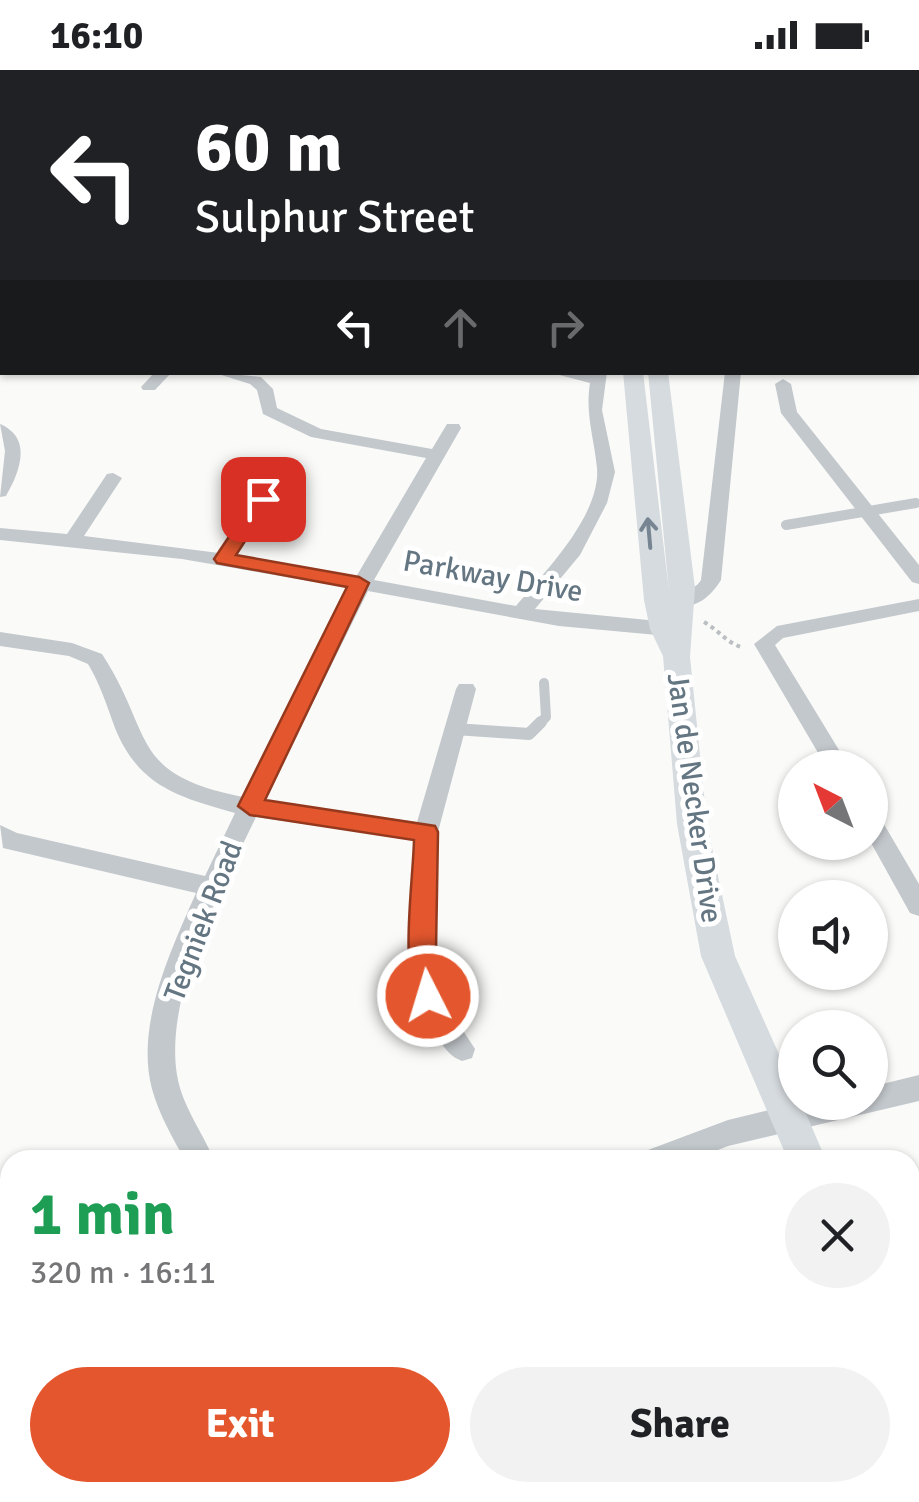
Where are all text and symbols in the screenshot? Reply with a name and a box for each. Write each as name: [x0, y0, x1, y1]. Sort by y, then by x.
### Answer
text: 16:10: [50, 12, 143, 59]
text: 60 m: [195, 104, 343, 190]
icon: left: [30, 110, 160, 240]
text: Sulphur Street: [195, 190, 475, 245]
icon: left: [328, 300, 383, 355]
icon: ahead: [433, 300, 488, 355]
icon: right: [538, 300, 593, 355]
pin: [221, 457, 306, 542]
icon: arrive: [236, 472, 291, 527]
one-way arrow: [639, 518, 658, 550]
street label: Parkway Drive: [400, 543, 586, 610]
street label: Jan de Necker Drive: [659, 671, 730, 925]
north arrow: [778, 750, 888, 860]
map controls: [778, 750, 888, 1120]
street label: Tegniek Road: [156, 836, 251, 1006]
button: sound: [778, 880, 888, 990]
position arrow: [376, 944, 480, 1048]
button: search: [778, 1010, 888, 1120]
text: 1 min: [30, 1178, 175, 1252]
button: close: [785, 1183, 890, 1288]
text: 320 m · 16:11: [30, 1253, 216, 1292]
button: Exit: [30, 1367, 450, 1482]
button: Share: [470, 1367, 890, 1482]

